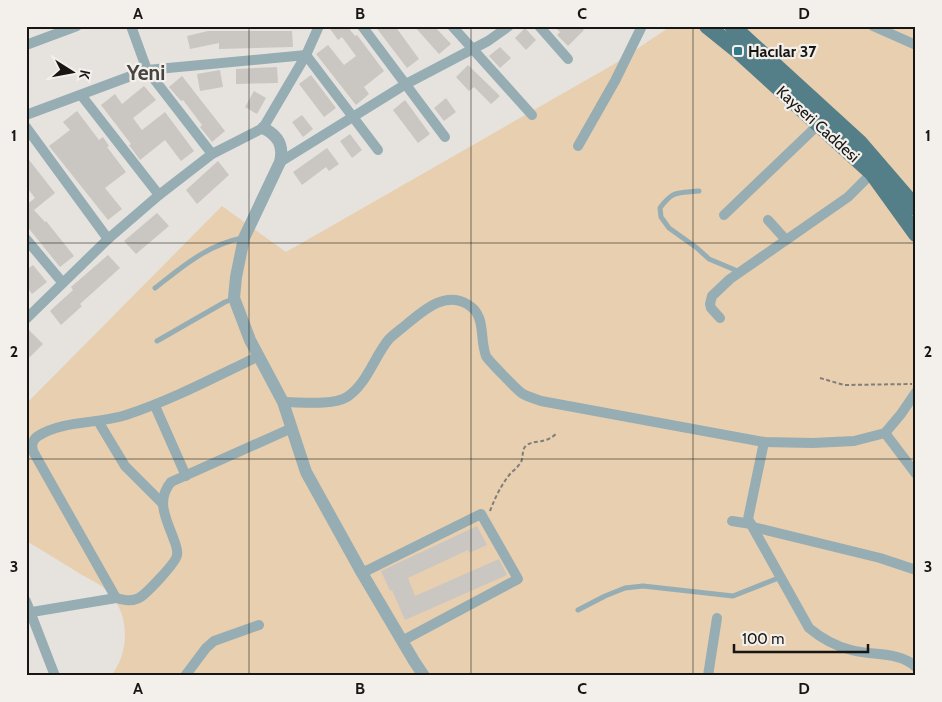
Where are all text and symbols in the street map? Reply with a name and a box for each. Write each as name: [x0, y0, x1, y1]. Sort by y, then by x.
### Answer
text: A: [133, 4, 143, 23]
text: B: [355, 4, 365, 23]
text: C: [577, 4, 587, 23]
text: D: [798, 4, 810, 23]
place label: Hacılar 37: [748, 42, 817, 61]
marker: Hacılar 37: [732, 45, 744, 57]
north arrow: [48, 48, 98, 98]
district label: Yeni: [126, 60, 165, 85]
text: K: [75, 68, 94, 81]
street label: Kayseri Caddesi: [773, 82, 863, 166]
text: 1: [11, 126, 17, 145]
text: 1: [925, 126, 931, 145]
text: 2: [10, 342, 18, 361]
text: 2: [924, 342, 932, 361]
text: 3: [10, 557, 18, 576]
text: 3: [924, 557, 932, 576]
scale bar: [734, 622, 868, 654]
text: 100 m: [742, 630, 784, 648]
text: A: [133, 679, 143, 698]
text: B: [355, 679, 365, 698]
text: C: [577, 679, 587, 698]
text: D: [798, 679, 810, 698]

